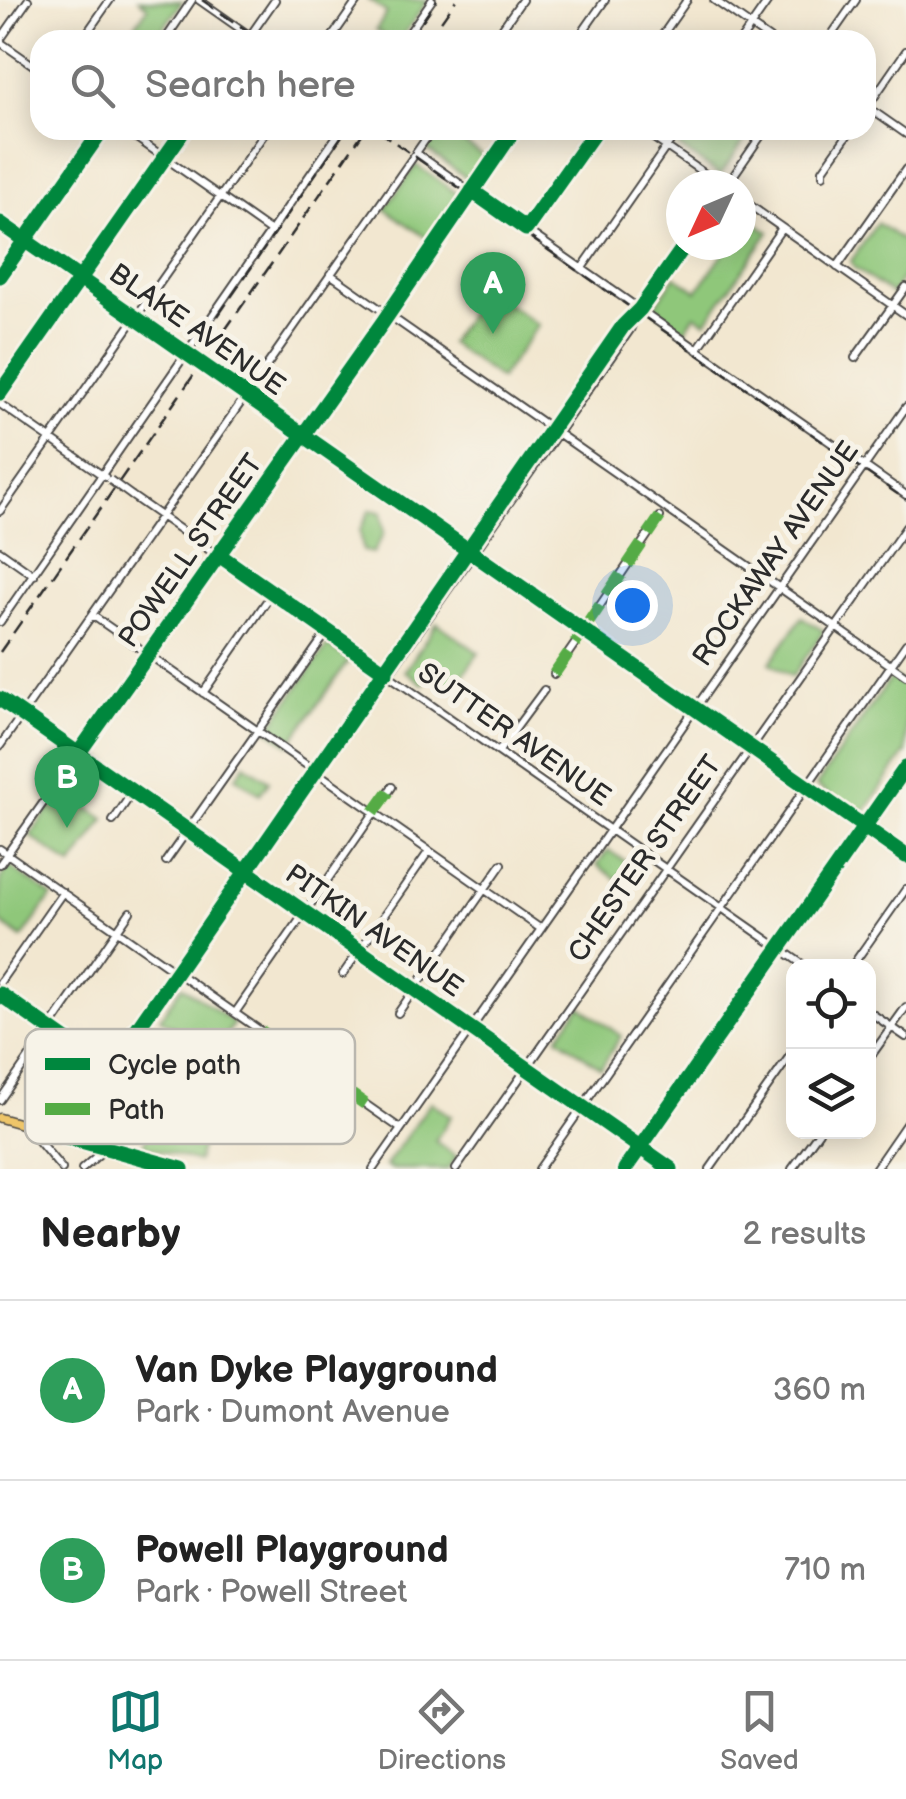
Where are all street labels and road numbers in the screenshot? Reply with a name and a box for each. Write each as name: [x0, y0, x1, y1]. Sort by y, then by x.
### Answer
street label: BLAKE AVENUE: [103, 257, 291, 403]
street label: ROCKAWAY AVENUE: [686, 435, 866, 673]
street label: POWELL STREET: [112, 448, 270, 654]
street label: SUTTER AVENUE: [411, 656, 617, 814]
street label: CHESTER STREET: [561, 749, 729, 969]
street label: PITKIN AVENUE: [279, 858, 469, 1004]

